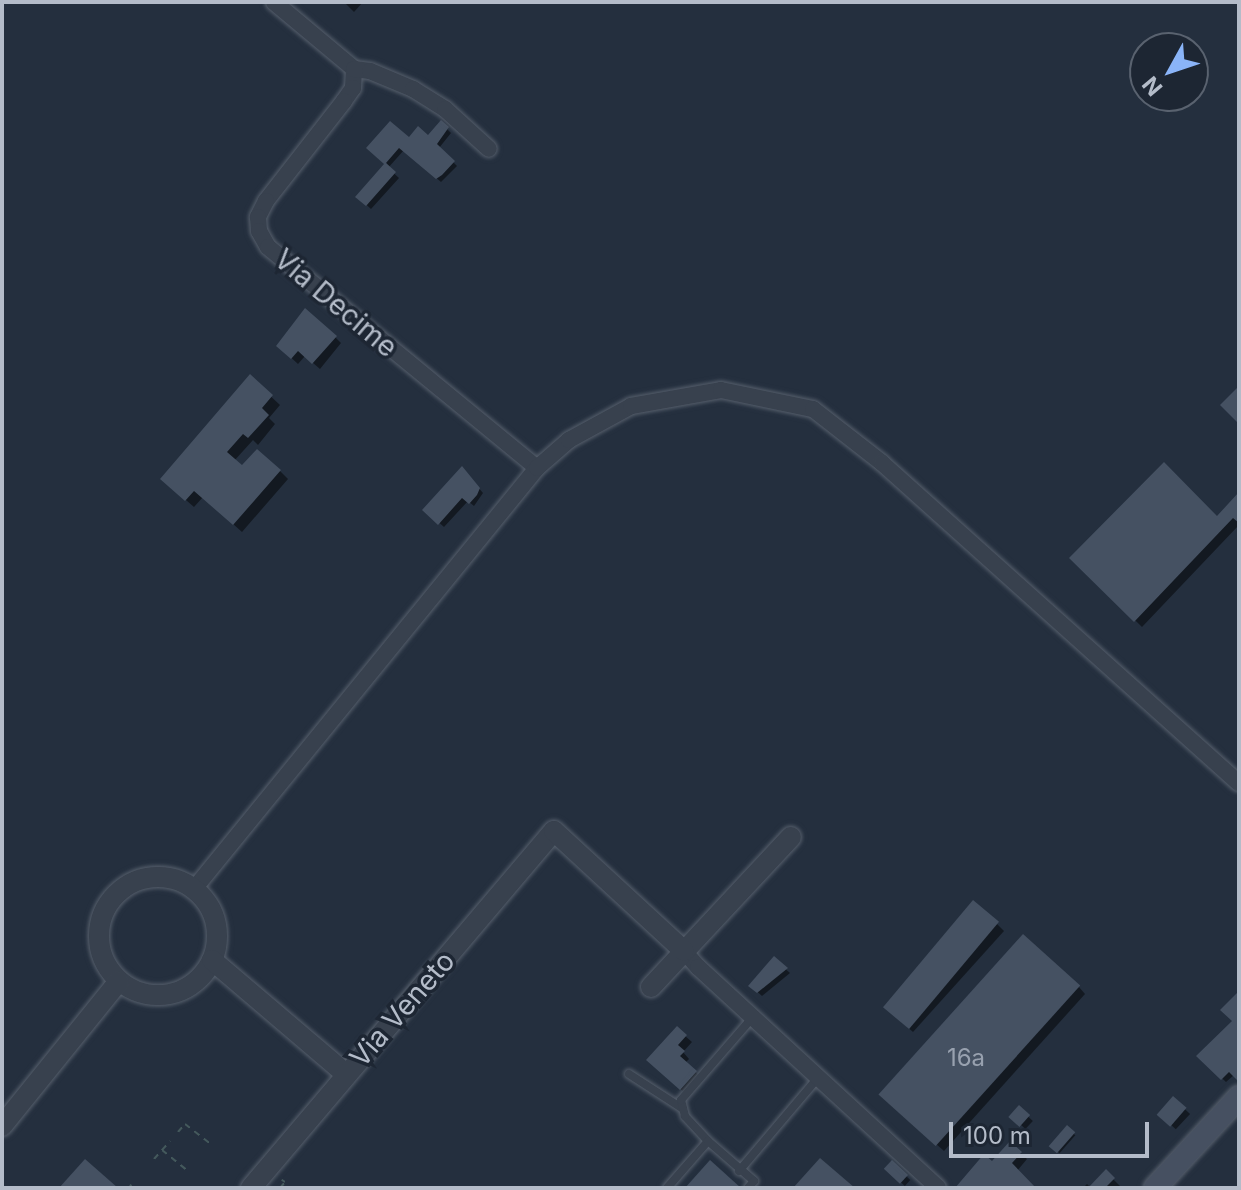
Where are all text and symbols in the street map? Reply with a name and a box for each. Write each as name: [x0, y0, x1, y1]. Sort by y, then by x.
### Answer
north arrow: [1129, 32, 1209, 112]
text: N: [1137, 71, 1167, 101]
street label: Via Decime: [268, 242, 404, 364]
street label: Via Veneto: [343, 944, 461, 1074]
house number: 16a: [947, 1044, 985, 1072]
scale bar: [953, 1106, 1153, 1156]
text: 100 m: [963, 1121, 1031, 1150]

